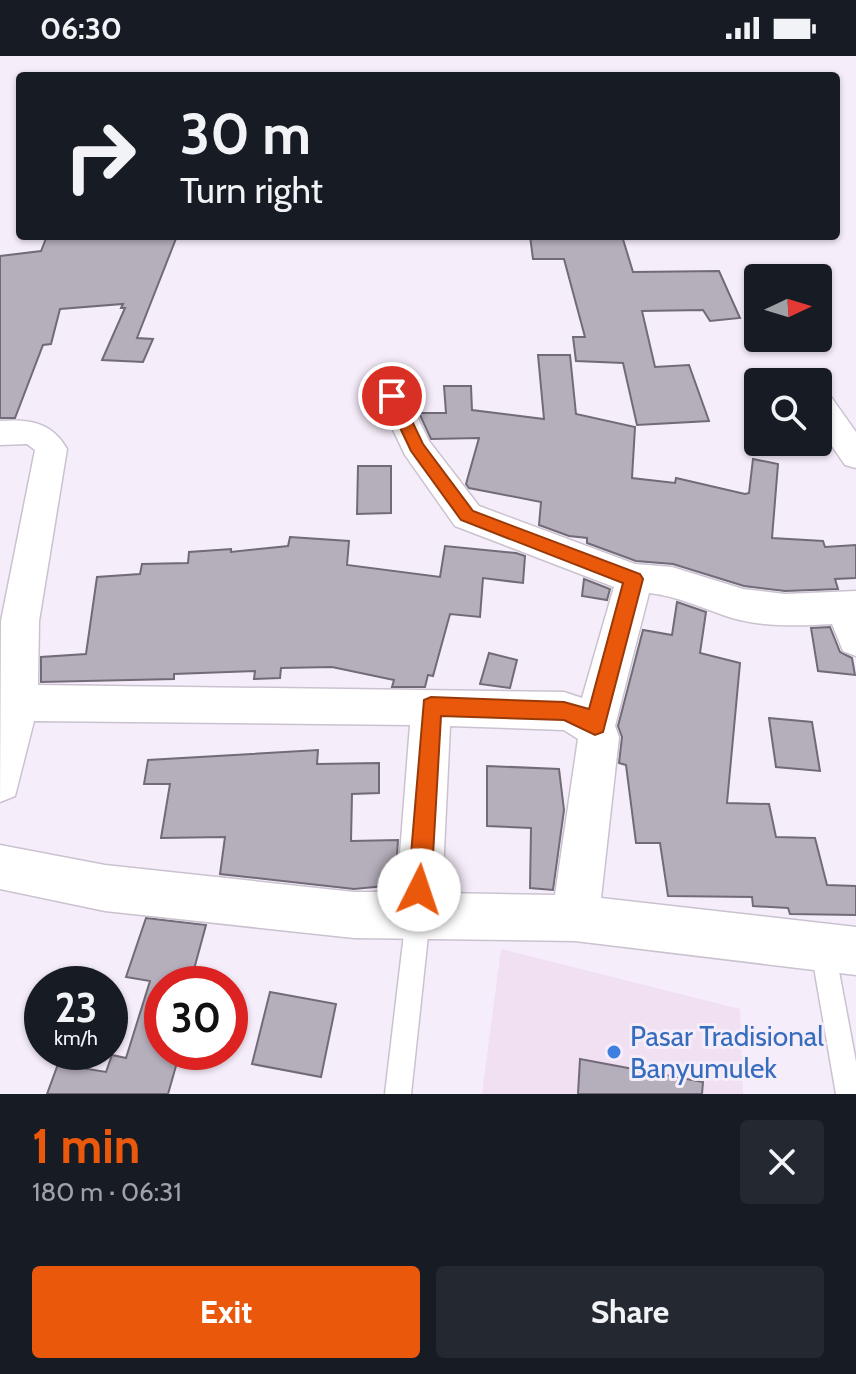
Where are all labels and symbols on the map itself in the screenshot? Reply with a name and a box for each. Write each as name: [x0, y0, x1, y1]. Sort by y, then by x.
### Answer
north arrow: [744, 264, 832, 352]
pin: [358, 362, 426, 430]
position arrow: [377, 848, 461, 932]
speed limit sign: 30: [144, 966, 248, 1070]
place label: Pasar Tradisional Banyumulek: [630, 1019, 824, 1085]
marker: Pasar Tradisional Banyumulek: [605, 1043, 623, 1061]

